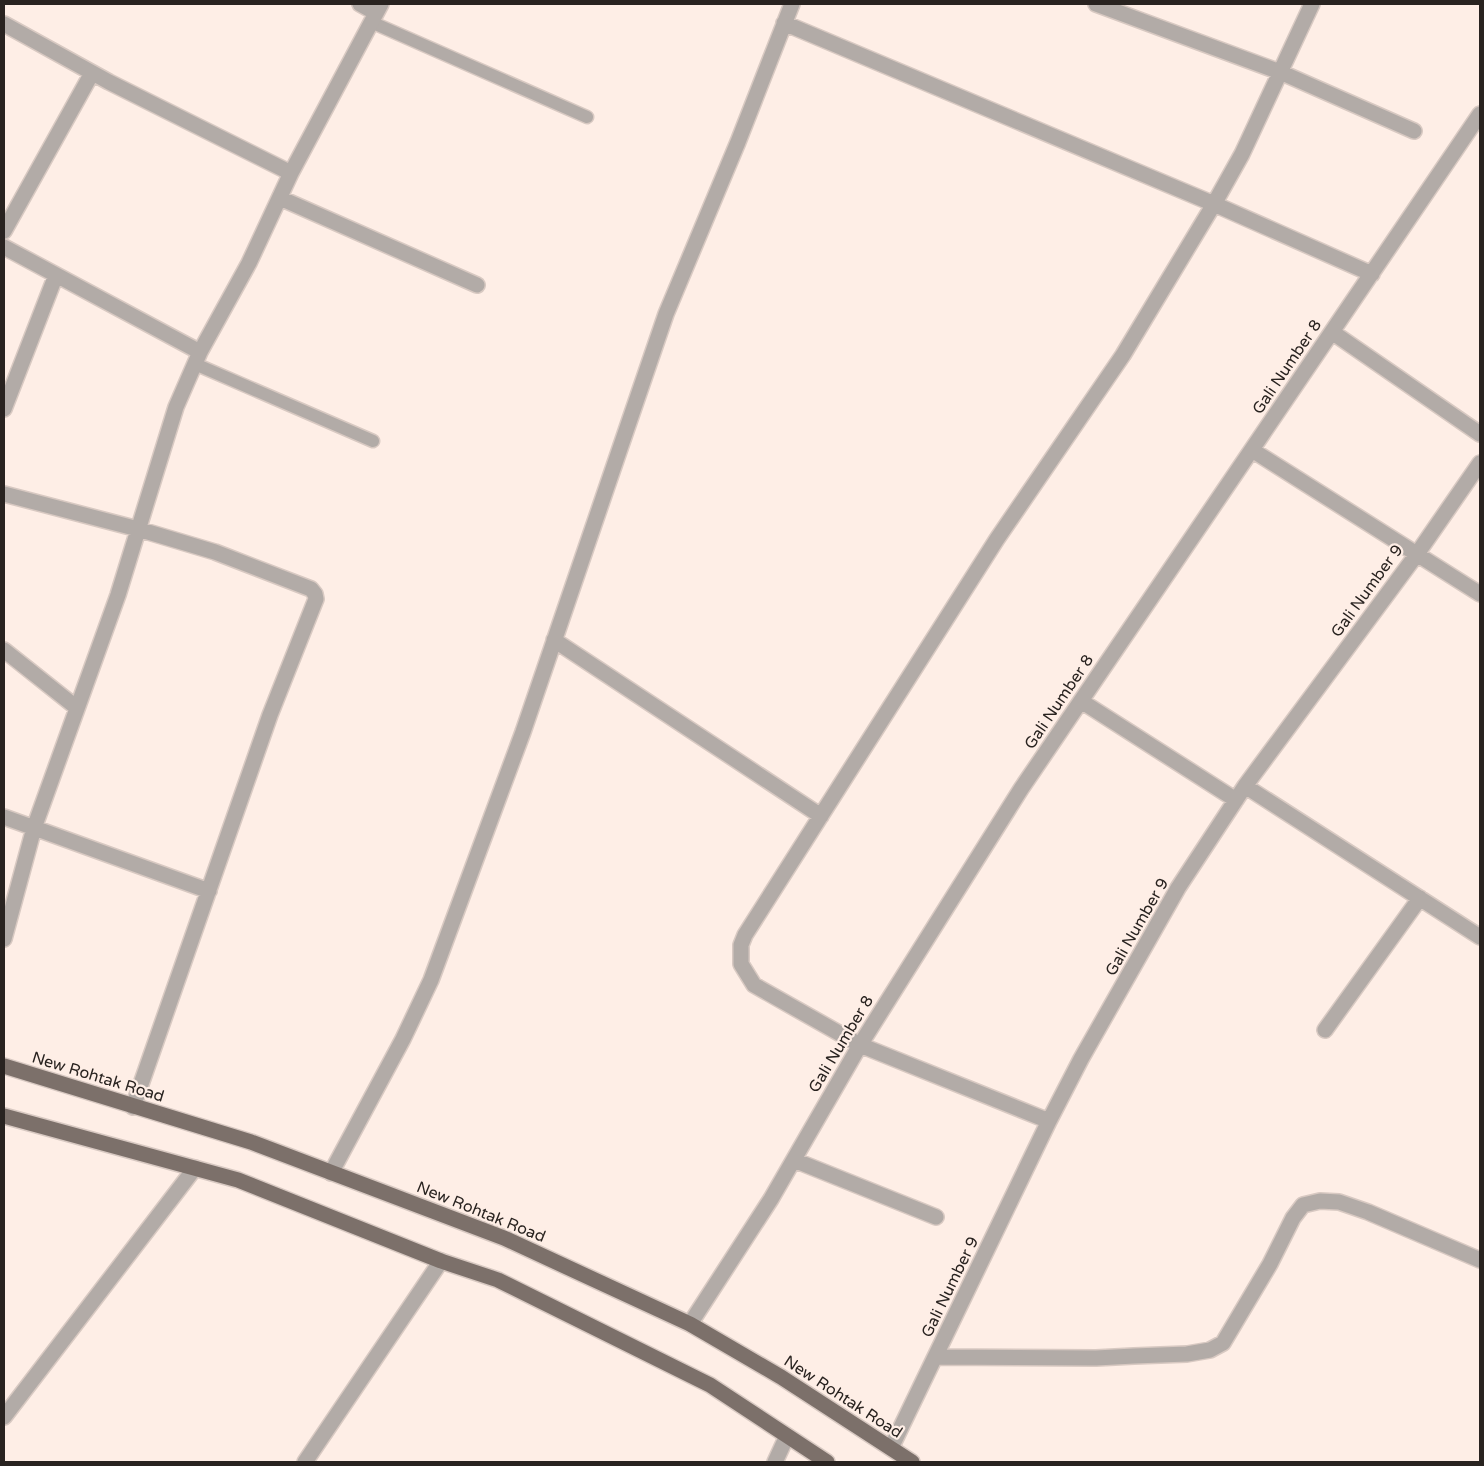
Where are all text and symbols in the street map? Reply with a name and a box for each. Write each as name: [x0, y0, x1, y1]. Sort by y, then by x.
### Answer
street label: Gali Number 8: [1248, 316, 1326, 418]
street label: Gali Number 9: [1327, 541, 1407, 641]
street label: Gali Number 8: [1020, 651, 1098, 753]
street label: Gali Number 9: [1101, 874, 1173, 980]
street label: Gali Number 8: [804, 992, 878, 1096]
street label: New Rohtak Road: [29, 1047, 167, 1107]
street label: New Rohtak Road: [414, 1177, 548, 1247]
street label: Gali Number 9: [917, 1233, 983, 1341]
street label: New Rohtak Road: [780, 1351, 906, 1443]

